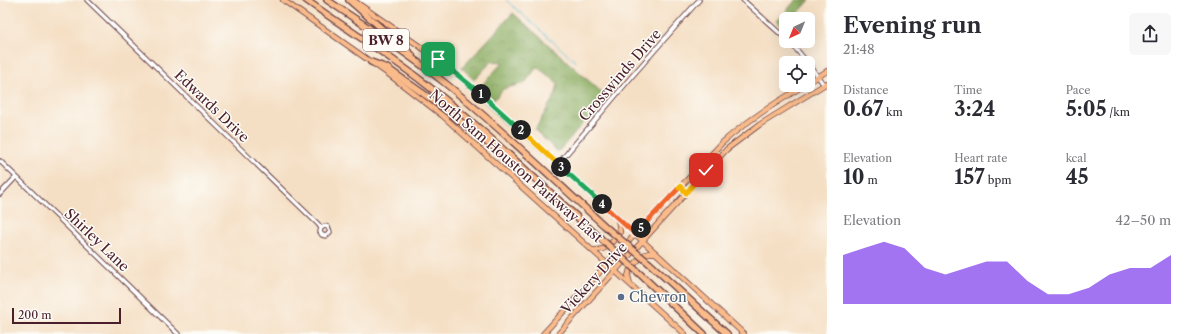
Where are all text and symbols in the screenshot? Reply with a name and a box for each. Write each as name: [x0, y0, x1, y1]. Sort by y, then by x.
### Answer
north arrow: [779, 12, 815, 48]
map controls: [779, 12, 815, 92]
text: Evening run: [843, 12, 982, 39]
button: share: [1129, 13, 1171, 55]
street label: Crosswinds Drive: [575, 25, 665, 125]
road number: BW 8: [363, 29, 409, 51]
text: 21:48: [843, 41, 875, 57]
pin: [421, 42, 455, 76]
icon: arrive: [427, 48, 449, 70]
button: locate: [779, 56, 815, 92]
street label: Edwards Drive: [171, 66, 253, 146]
text: Distance: [843, 83, 889, 97]
text: Time: [954, 83, 982, 97]
text: Pace: [1066, 83, 1091, 97]
pin: 1: [471, 84, 491, 104]
street label: North Sam Houston Parkway East: [426, 86, 606, 246]
text: 1: [479, 87, 483, 101]
text: 0.67: [843, 97, 883, 121]
text: 3:24: [954, 97, 995, 121]
text: 5:05: [1066, 97, 1106, 121]
text: km: [883, 105, 903, 119]
text: /km: [1106, 105, 1130, 119]
pin: 2: [511, 120, 531, 140]
text: 2: [518, 123, 524, 137]
text: Elevation: [843, 151, 892, 165]
text: Heart rate: [954, 151, 1007, 165]
text: kcal: [1066, 151, 1086, 165]
pin: [689, 153, 723, 187]
pin: 3: [551, 157, 571, 177]
icon: check: [695, 159, 717, 181]
text: 3: [558, 160, 564, 174]
text: 10: [843, 165, 865, 189]
text: 157: [954, 165, 985, 189]
text: 45: [1066, 165, 1089, 189]
text: m: [865, 173, 878, 187]
text: bpm: [985, 173, 1011, 187]
pin: 4: [592, 194, 612, 214]
text: 4: [599, 197, 605, 211]
street label: Shirley Lane: [61, 205, 133, 276]
text: Elevation: [843, 212, 901, 228]
text: 42–50 m: [1115, 212, 1171, 228]
pin: 5: [631, 218, 651, 238]
text: 5: [638, 221, 644, 235]
street label: Vickery Drive: [556, 238, 631, 318]
place label: Chevron: [629, 288, 687, 306]
marker: Chevron: [616, 292, 626, 302]
scale bar: [12, 306, 121, 325]
text: 200 m: [18, 308, 51, 322]

